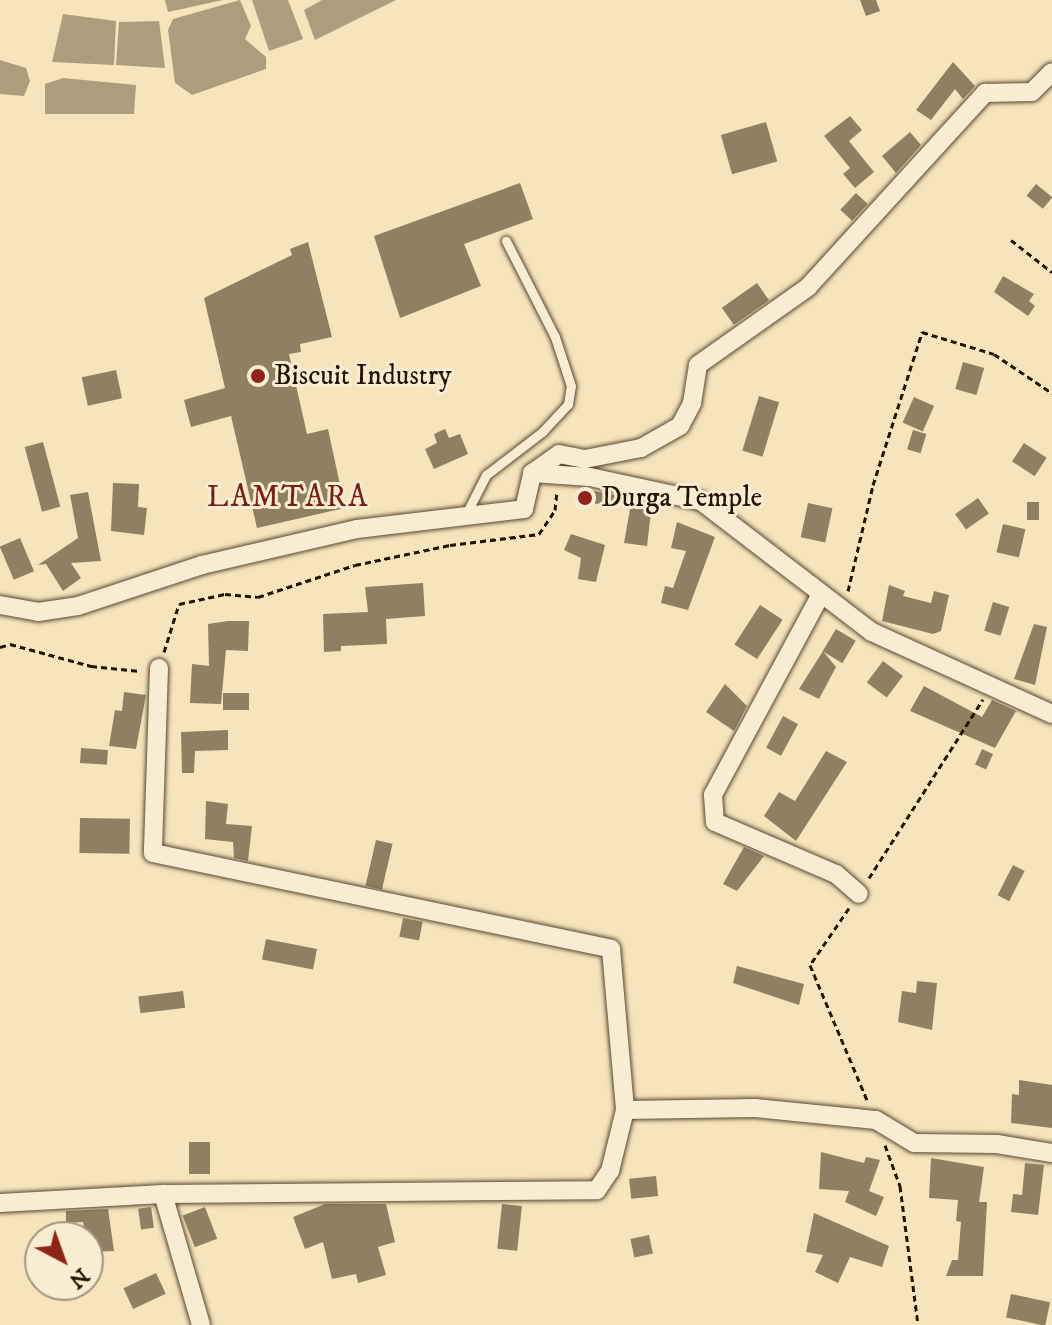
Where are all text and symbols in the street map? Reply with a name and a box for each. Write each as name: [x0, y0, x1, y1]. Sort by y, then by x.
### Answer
place label: Biscuit Industry: [274, 359, 451, 393]
marker: Biscuit Industry: [249, 367, 267, 385]
district label: LAMTARA: [207, 480, 369, 516]
place label: Durga Temple: [601, 481, 762, 515]
marker: Durga Temple: [576, 489, 594, 507]
north arrow: [24, 1221, 104, 1301]
text: N: [63, 1262, 94, 1294]

